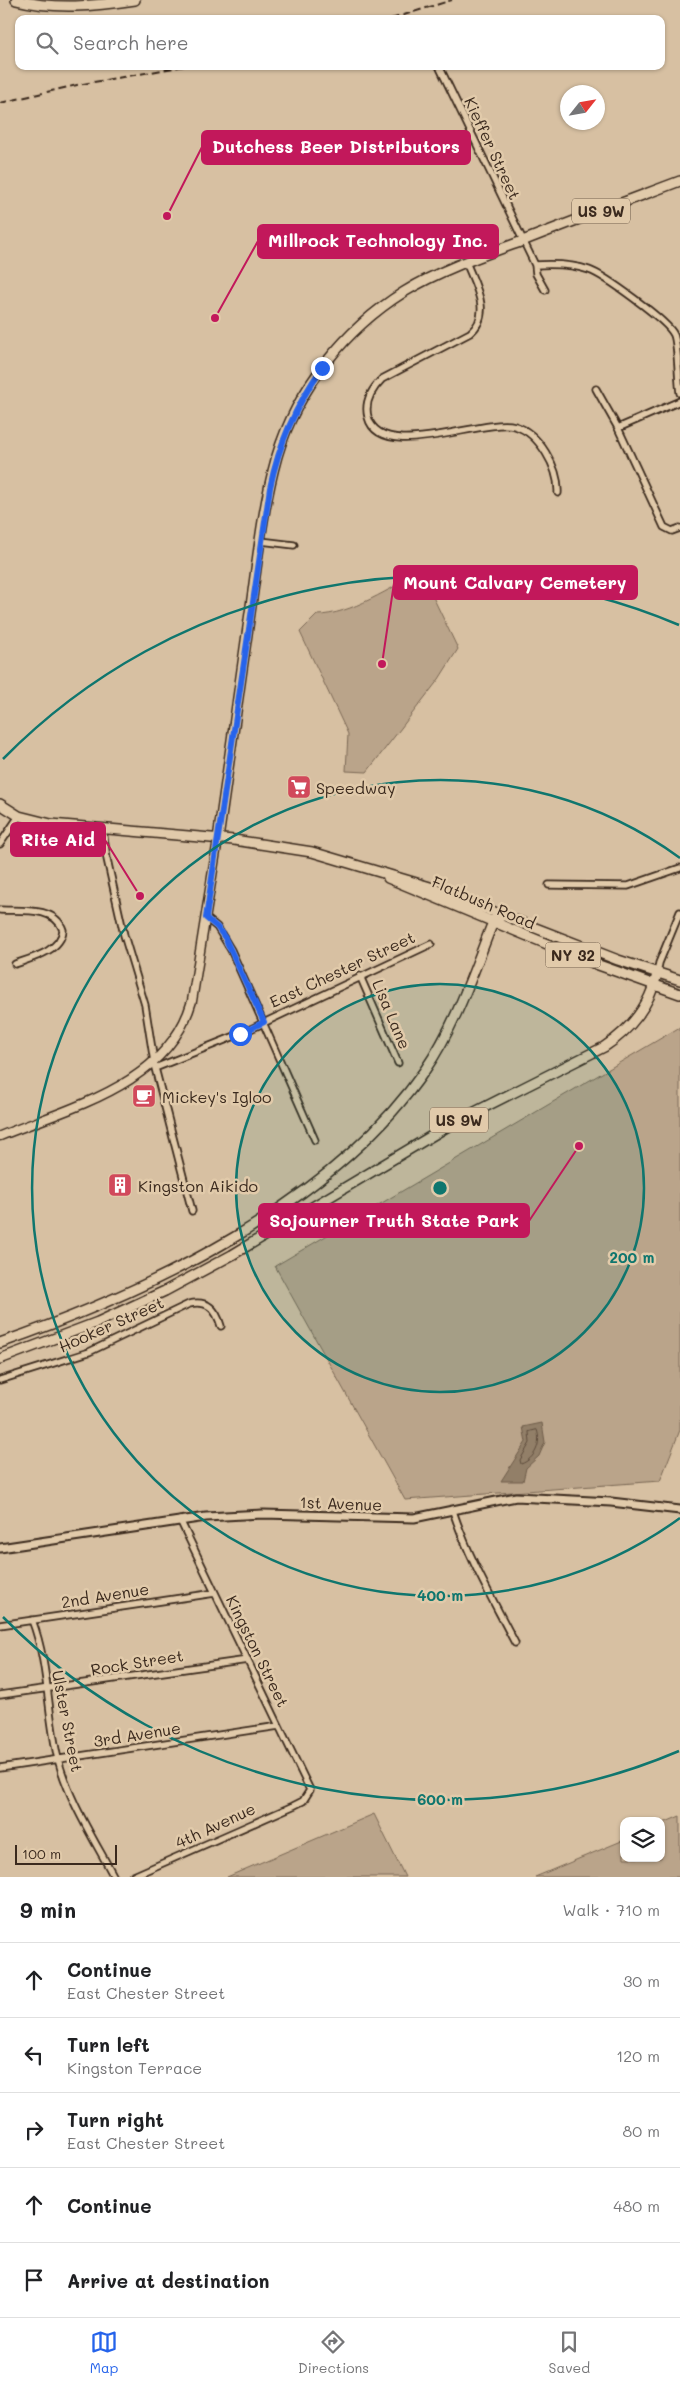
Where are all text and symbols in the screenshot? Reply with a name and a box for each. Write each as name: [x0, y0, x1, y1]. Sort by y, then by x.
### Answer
search box: [15, 15, 665, 70]
icon: search: [33, 29, 61, 57]
text: Search here: [73, 30, 189, 55]
north arrow: [560, 85, 605, 130]
street label: Kieffer Street: [460, 93, 526, 203]
callout: Dutchess Beer Distributors: [202, 131, 470, 164]
text: Dutchess Beer Distributors: [212, 134, 460, 158]
road number: US 9W: [572, 198, 630, 224]
callout: Millrock Technology Inc.: [258, 225, 498, 258]
text: Millrock Technology Inc.: [268, 228, 488, 252]
route end: [311, 357, 334, 380]
callout: Mount Calvary Cemetery: [394, 566, 637, 599]
text: Mount Calvary Cemetery: [403, 570, 627, 594]
supermarket icon: Speedway: [286, 774, 312, 800]
place label: Speedway: [316, 777, 396, 798]
callout: Rite Aid: [11, 823, 105, 856]
text: Rite Aid: [21, 827, 95, 851]
street label: Flatbush Road: [429, 871, 539, 933]
street label: East Chester Street: [266, 926, 418, 1012]
road number: NY 32: [546, 942, 600, 968]
street label: Lisa Lane: [368, 976, 416, 1052]
route start: [229, 1023, 252, 1046]
cafe icon: Mickey's Igloo: [131, 1083, 157, 1109]
place label: Mickey's Igloo: [162, 1086, 272, 1107]
road number: US 9W: [430, 1108, 488, 1132]
building icon: Kingston Aikido: [107, 1172, 133, 1198]
place label: Kingston Aikido: [138, 1175, 258, 1196]
centre of rings: [431, 1179, 449, 1197]
callout: Sojourner Truth State Park: [259, 1204, 529, 1237]
text: Sojourner Truth State Park: [269, 1208, 519, 1232]
text: 200 m: [610, 1247, 655, 1267]
street label: Hooker Street: [55, 1291, 167, 1357]
street label: 1st Avenue: [299, 1491, 383, 1515]
street label: 2nd Avenue: [60, 1578, 150, 1612]
text: 400 m: [417, 1585, 463, 1605]
street label: Kingston Street: [222, 1592, 294, 1710]
street label: Rock Street: [89, 1644, 185, 1680]
street label: Ulster Street: [48, 1668, 88, 1774]
street label: 3rd Avenue: [92, 1717, 182, 1751]
text: 600 m: [417, 1789, 463, 1809]
street label: 4th Avenue: [172, 1797, 258, 1853]
map controls: [620, 1817, 665, 1862]
button: layers: [620, 1817, 665, 1862]
scale bar: [15, 1842, 118, 1865]
text: 100 m: [22, 1844, 61, 1863]
text: 9 min: [20, 1896, 76, 1923]
text: Walk · 710 m: [562, 1899, 660, 1920]
text: Continue: [67, 1957, 152, 1982]
icon: ahead: [20, 1966, 48, 1994]
text: 30 m: [623, 1970, 660, 1991]
text: East Chester Street: [67, 1982, 225, 2003]
text: Turn left: [67, 2032, 150, 2057]
icon: left: [20, 2041, 48, 2069]
text: 120 m: [616, 2045, 660, 2066]
text: Kingston Terrace: [67, 2057, 202, 2078]
text: Turn right: [67, 2107, 164, 2132]
icon: right: [20, 2116, 48, 2144]
text: 80 m: [623, 2120, 660, 2141]
text: East Chester Street: [67, 2132, 225, 2153]
icon: ahead: [20, 2191, 48, 2219]
text: Continue: [67, 2193, 152, 2218]
text: 480 m: [613, 2195, 660, 2216]
icon: arrive: [20, 2266, 48, 2294]
text: Arrive at destination: [67, 2268, 270, 2293]
tab: Map: [90, 2328, 118, 2377]
tab: Directions: [298, 2328, 369, 2377]
tab: Saved: [549, 2328, 590, 2377]

